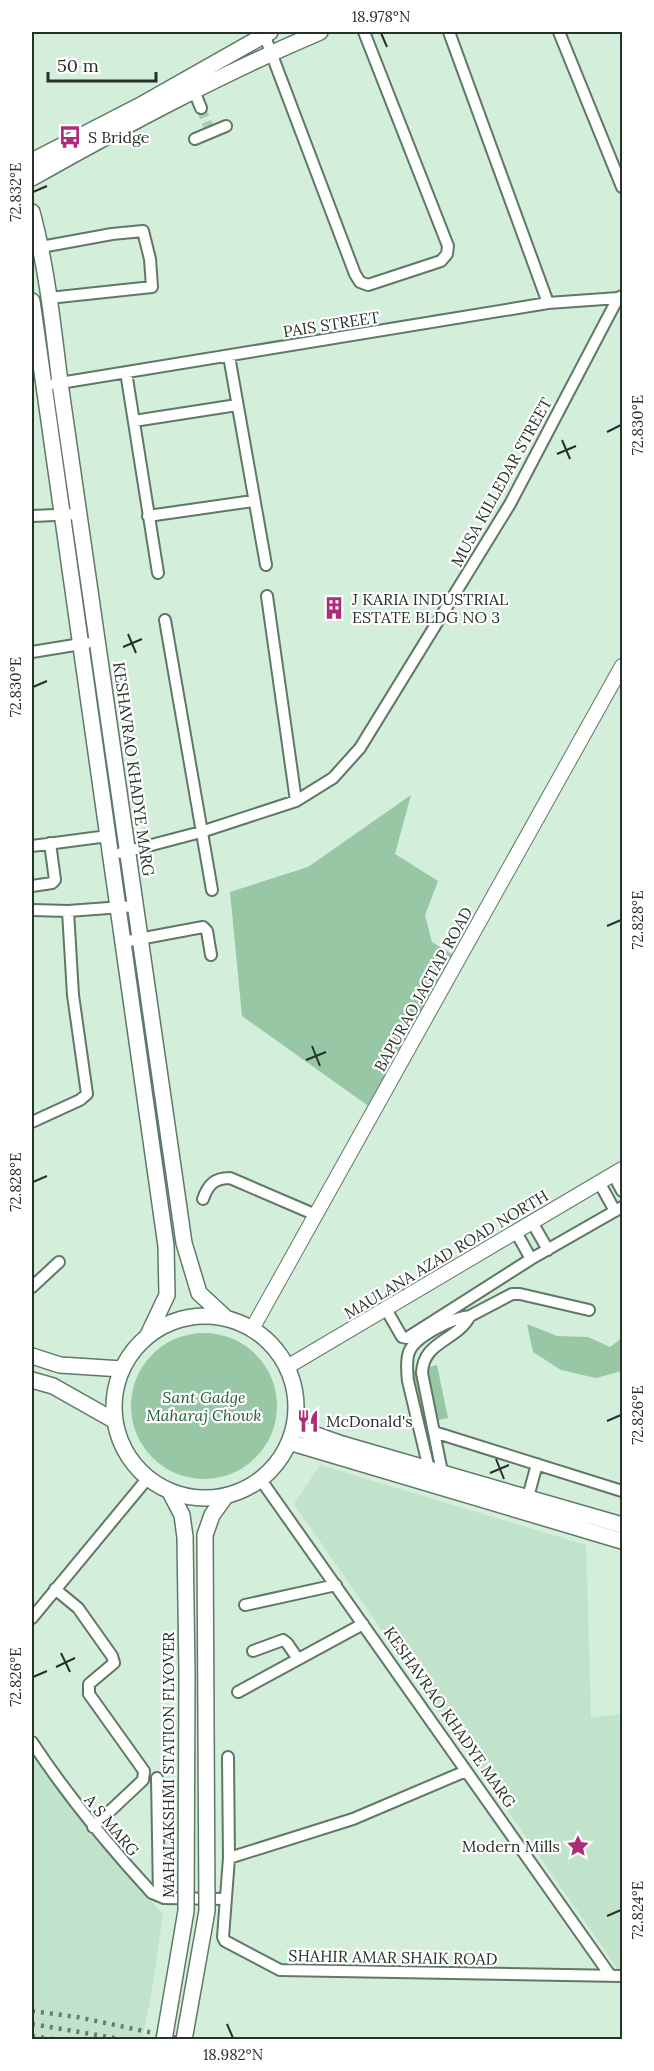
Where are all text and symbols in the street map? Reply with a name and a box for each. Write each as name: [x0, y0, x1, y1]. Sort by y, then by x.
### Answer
text: 18.978°N: [352, 7, 410, 26]
scale bar: [48, 45, 156, 83]
text: 50 m: [57, 54, 99, 77]
bus stop icon: S Bridge: [57, 124, 83, 150]
place label: S Bridge: [88, 127, 150, 147]
text: 72.832°E: [6, 163, 25, 221]
street label: PAIS STREET: [281, 307, 381, 341]
street label: MUSA KILLEDAR STREET: [446, 394, 556, 570]
text: 72.830°E: [628, 395, 647, 455]
place label: J KARIA INDUSTRIAL ESTATE BLDG NO 3: [351, 589, 508, 627]
building icon: J KARIA INDUSTRIAL ESTATE BLDG NO 3: [321, 595, 347, 621]
text: 72.830°E: [6, 657, 25, 717]
street label: KESHAVRAO KHADYE MARG: [109, 661, 159, 877]
text: 72.828°E: [628, 891, 647, 949]
street label: BAPURAO JAGTAP ROAD: [369, 903, 477, 1075]
text: 72.828°E: [6, 1153, 25, 1211]
street label: MAULANA AZAD ROAD NORTH: [340, 1185, 552, 1323]
text: 72.826°E: [628, 1385, 647, 1445]
park label: Sant Gadge Maharaj Chowk: [146, 1387, 262, 1425]
restaurant icon: McDonald's: [295, 1408, 321, 1434]
place label: McDonald's: [326, 1411, 413, 1431]
street label: KESHAVRAO KHADYE MARG: [380, 1623, 520, 1811]
street label: MAHALAKSHMI STATION FLYOVER: [158, 1631, 178, 1898]
text: 72.826°E: [6, 1647, 25, 1707]
street label: A S MARG: [80, 1789, 144, 1860]
place icon: Modern Mills: [565, 1833, 591, 1859]
place label: Modern Mills: [462, 1836, 560, 1856]
text: 72.824°E: [628, 1881, 647, 1939]
street label: SHAHIR AMAR SHAIK ROAD: [288, 1945, 498, 1969]
text: 18.982°N: [203, 2045, 263, 2064]

